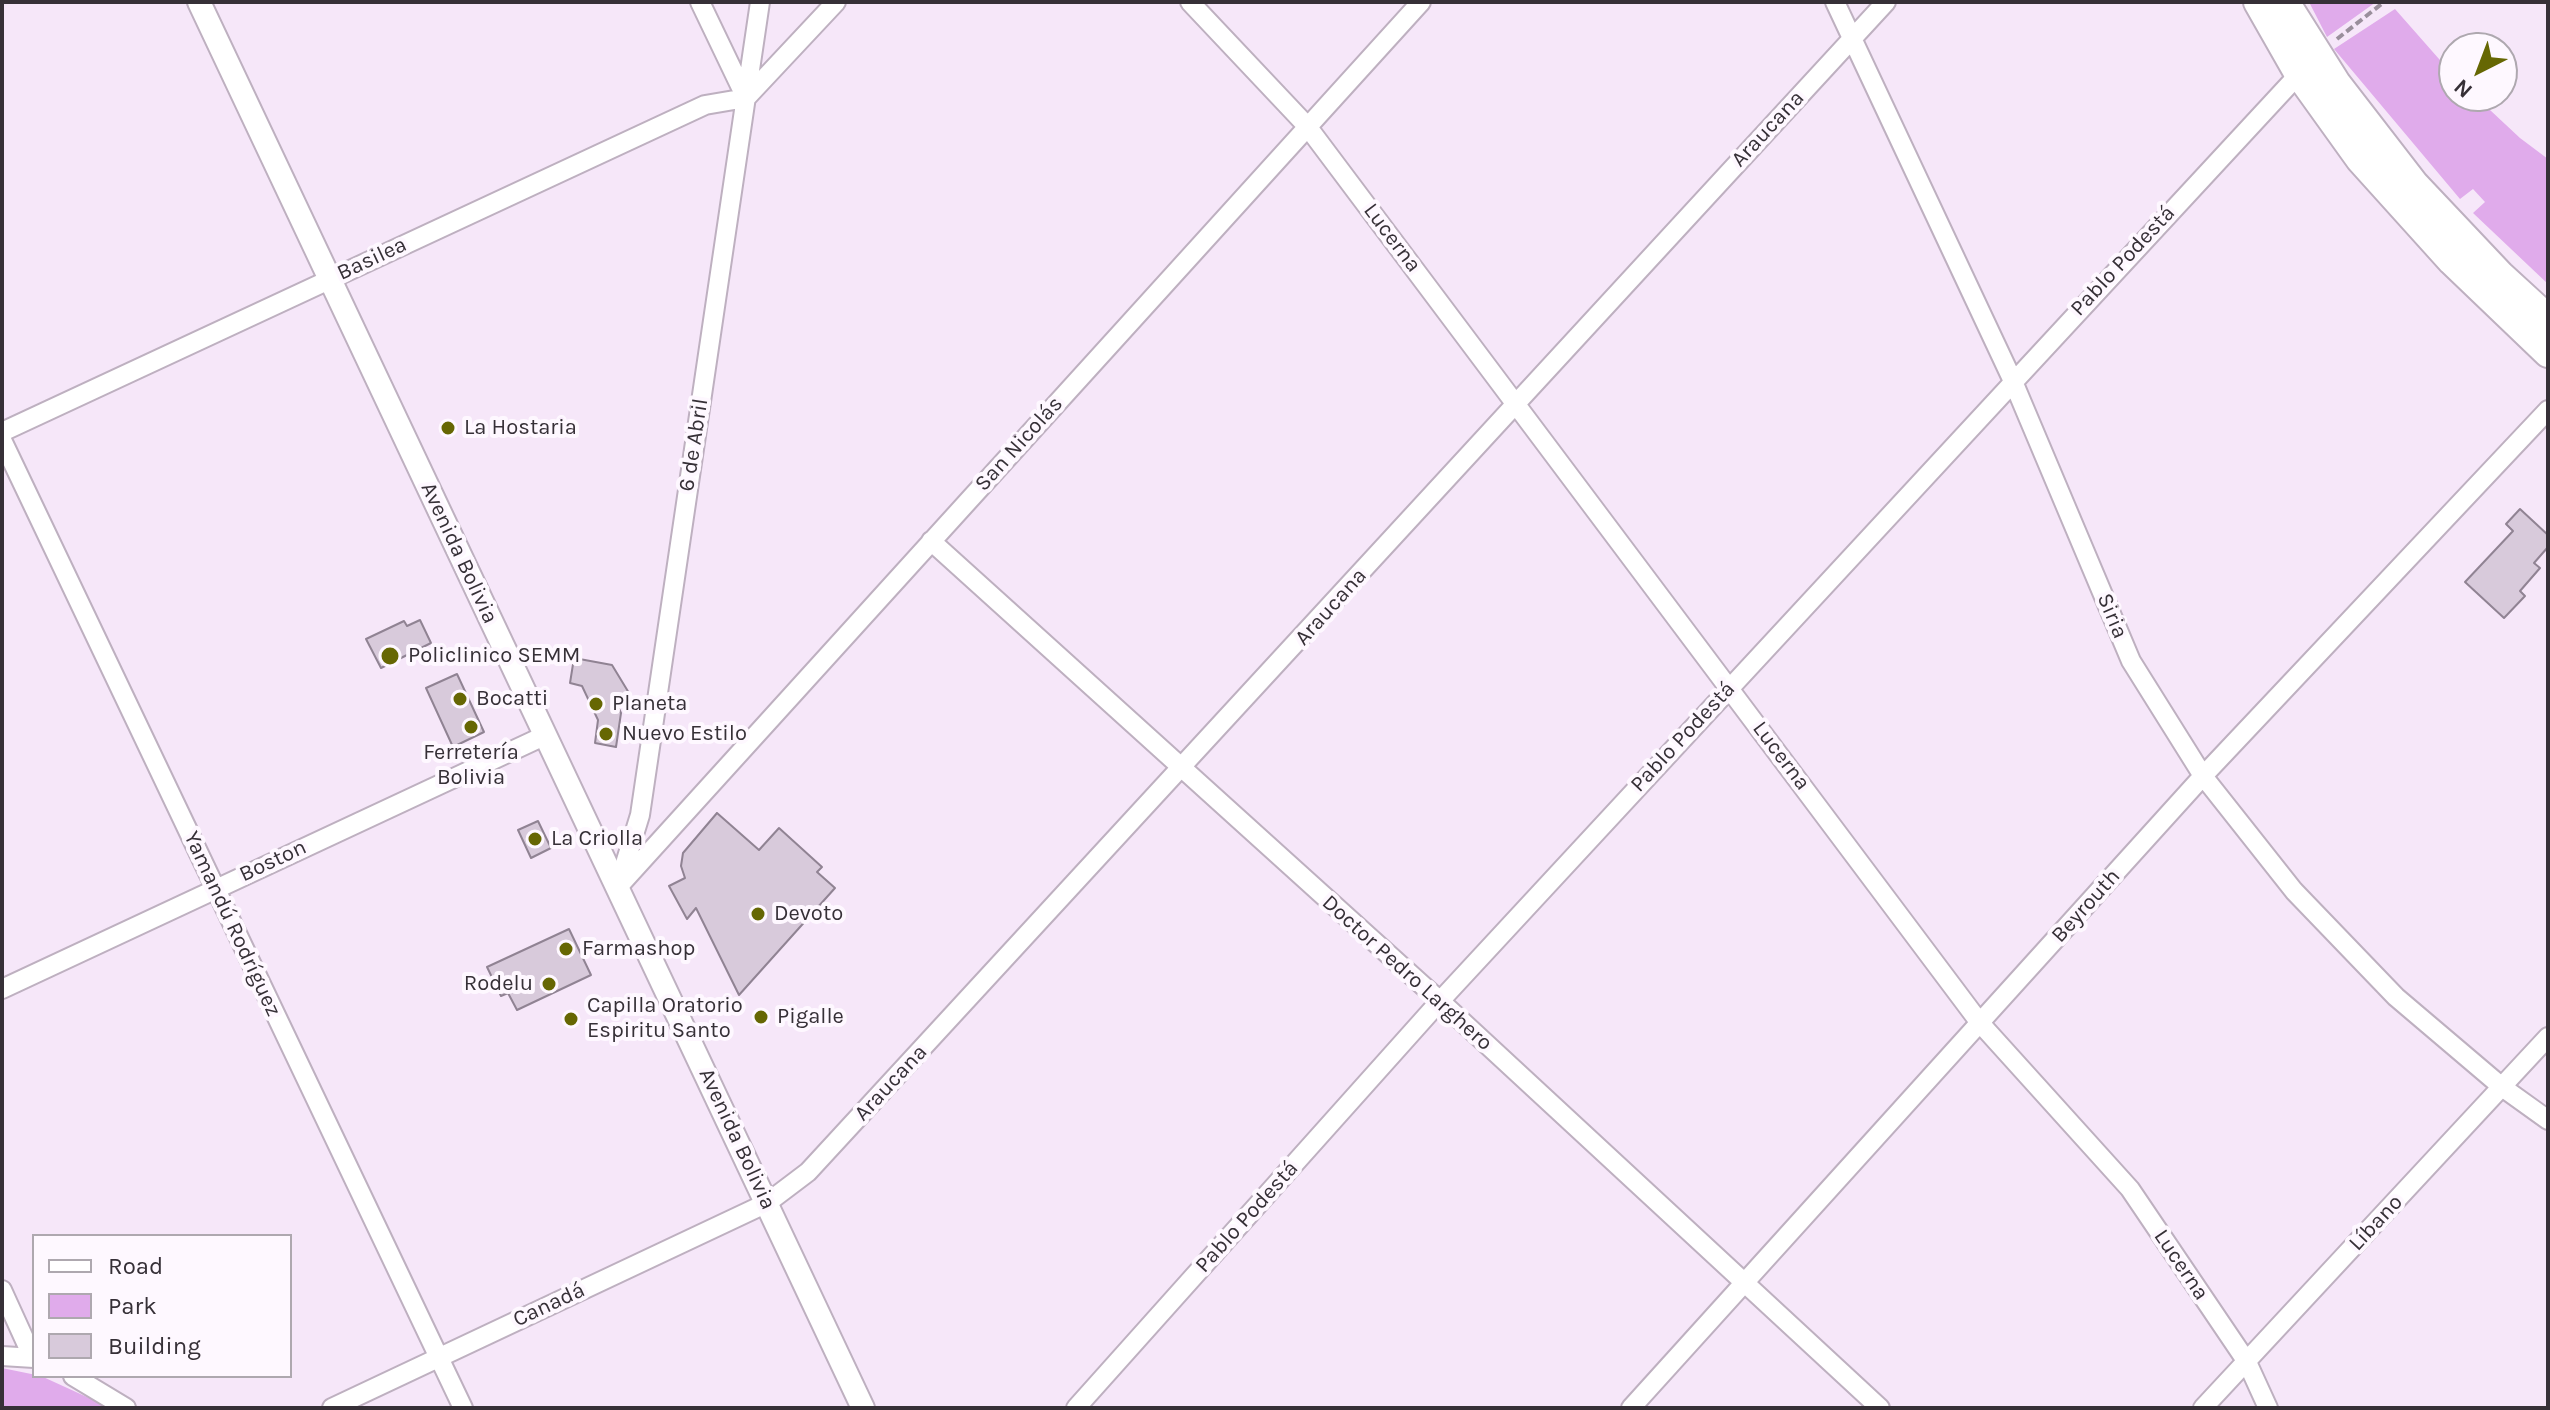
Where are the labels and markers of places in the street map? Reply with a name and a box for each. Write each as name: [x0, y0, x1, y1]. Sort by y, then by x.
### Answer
place label: La Hostaria: [464, 415, 577, 441]
marker: La Hostaria: [439, 419, 457, 437]
place label: Policlinico SEMM: [408, 643, 580, 669]
marker: Policlinico SEMM: [379, 645, 401, 667]
place label: Bocatti: [476, 686, 548, 712]
marker: Bocatti: [451, 690, 469, 708]
place label: Planeta: [612, 691, 687, 717]
marker: Planeta: [587, 695, 605, 713]
marker: Ferretería Bolivia: [462, 718, 480, 736]
place label: Nuevo Estilo: [622, 721, 747, 747]
marker: Nuevo Estilo: [597, 725, 615, 743]
place label: Ferretería Bolivia: [423, 740, 519, 792]
place label: La Criolla: [551, 826, 643, 852]
marker: La Criolla: [526, 830, 544, 848]
place label: Devoto: [774, 901, 843, 927]
marker: Devoto: [749, 905, 767, 923]
place label: Farmashop: [582, 936, 695, 962]
marker: Farmashop: [557, 940, 575, 958]
place label: Rodelu: [464, 971, 533, 997]
marker: Rodelu: [540, 975, 558, 993]
place label: Capilla Oratorio Espiritu Santo: [587, 993, 743, 1044]
place label: Pigalle: [777, 1004, 844, 1030]
marker: Pigalle: [752, 1008, 770, 1026]
marker: Capilla Oratorio Espiritu Santo: [562, 1010, 580, 1028]

